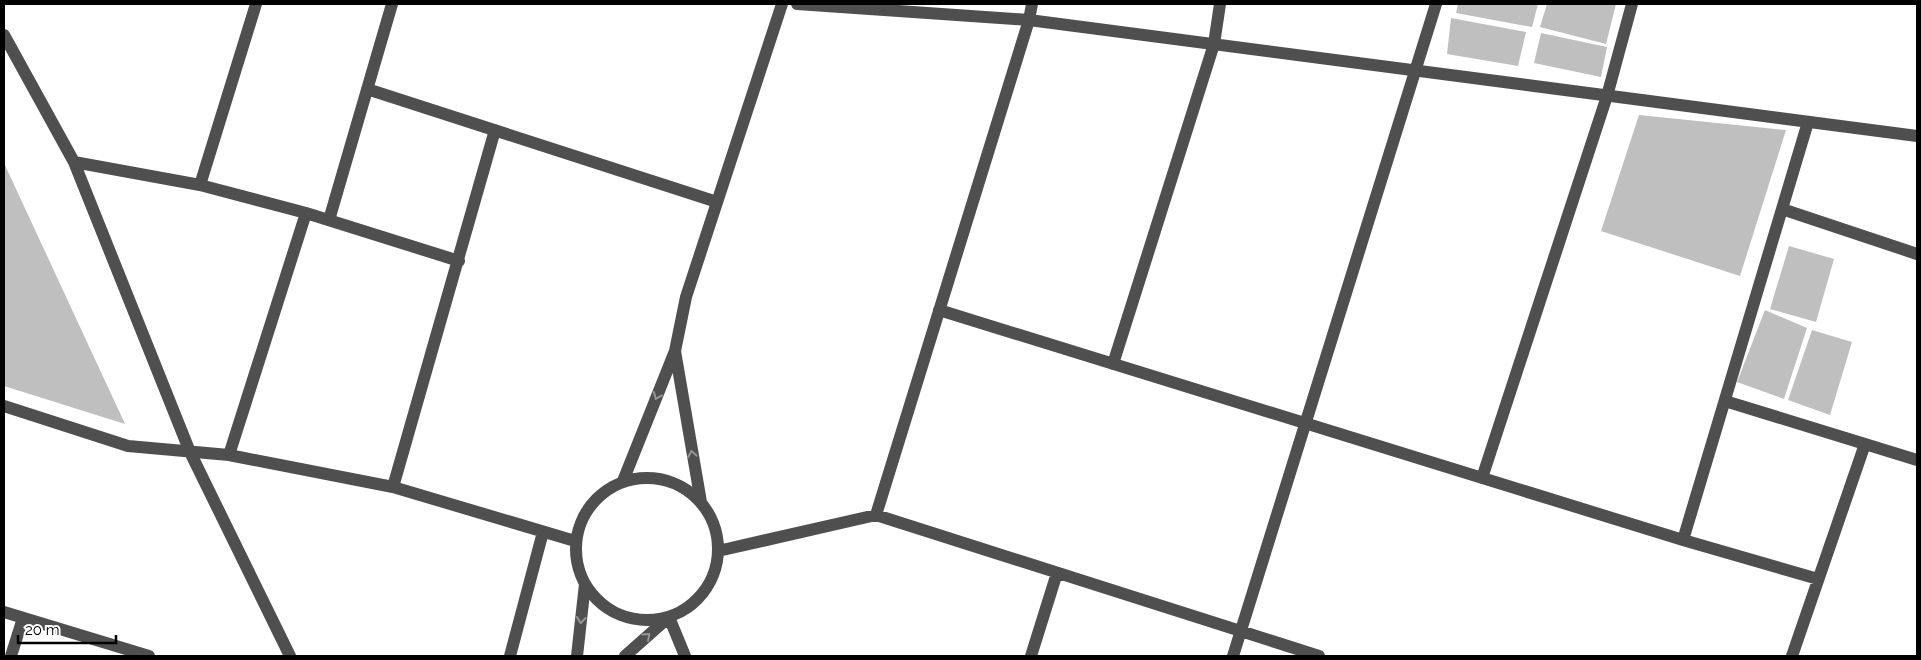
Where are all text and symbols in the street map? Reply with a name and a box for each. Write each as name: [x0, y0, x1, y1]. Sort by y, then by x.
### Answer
one-way arrow: [653, 391, 663, 400]
one-way arrow: [688, 450, 698, 459]
scale bar: [18, 612, 115, 644]
one-way arrow: [576, 616, 587, 624]
text: 20 m: [25, 621, 60, 639]
one-way arrow: [641, 633, 650, 642]

